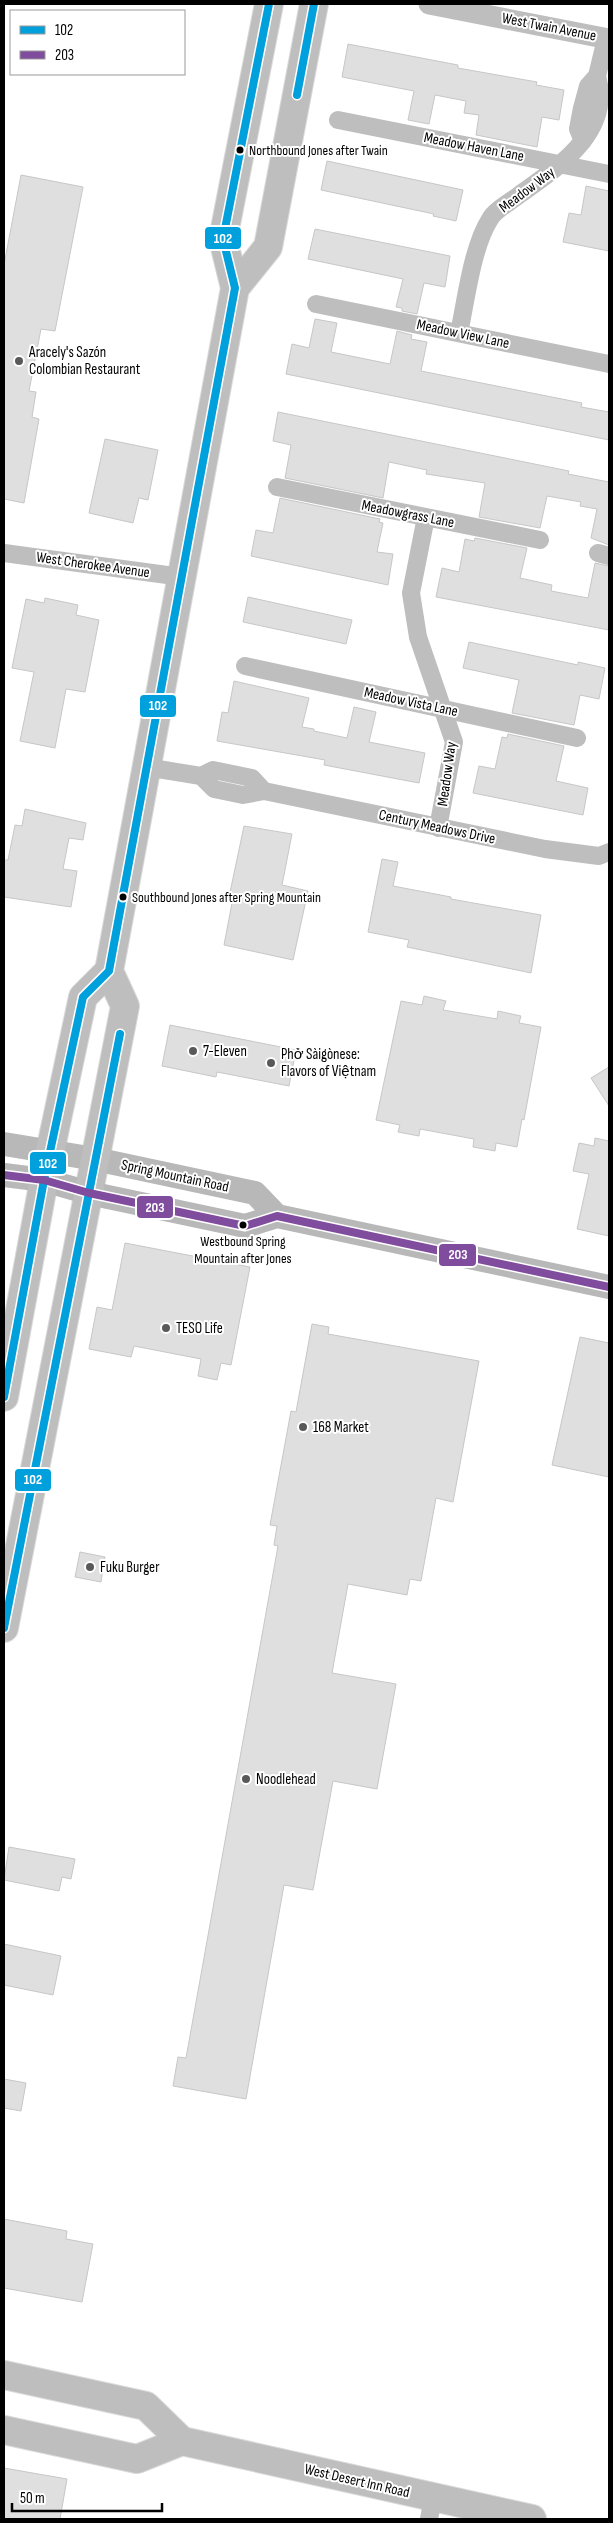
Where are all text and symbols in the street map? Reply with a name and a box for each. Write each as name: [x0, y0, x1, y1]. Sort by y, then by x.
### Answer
street label: West Twain Avenue: [500, 9, 598, 45]
legend: [10, 10, 185, 75]
text: 102: [55, 21, 73, 40]
text: 203: [55, 46, 74, 65]
street label: Meadow Haven Lane: [422, 128, 526, 166]
place label: Northbound Jones after Twain: [249, 142, 388, 159]
marker: Northbound Jones after Twain: [235, 145, 245, 155]
street label: Meadow Way: [495, 163, 559, 217]
line badge: 102: [204, 226, 242, 250]
text: 102: [214, 230, 232, 247]
street label: Meadow View Lane: [415, 315, 511, 353]
place label: Aracely's Sazón Colombian Restaurant: [28, 343, 141, 379]
marker: Aracely's Sazón Colombian Restaurant: [13, 355, 25, 367]
street label: Meadowgrass Lane: [360, 496, 456, 532]
street label: West Cherokee Avenue: [35, 548, 151, 582]
street label: Meadow Vista Lane: [362, 683, 460, 721]
line badge: 102: [139, 694, 177, 718]
text: 102: [149, 697, 167, 714]
street label: Meadow Way: [433, 740, 461, 807]
street label: Century Meadows Drive: [377, 805, 497, 849]
place label: Southbound Jones after Spring Mountain: [132, 889, 321, 906]
marker: Southbound Jones after Spring Mountain: [118, 892, 128, 902]
place label: 7-Eleven: [203, 1042, 247, 1061]
marker: 7-Eleven: [187, 1045, 199, 1057]
place label: Phở Sàigònese: Flavors of Việtnam: [281, 1045, 376, 1081]
marker: Phở Sàigònese: Flavors of Việtnam: [265, 1057, 277, 1069]
line badge: 102: [29, 1151, 67, 1175]
text: 102: [39, 1155, 57, 1172]
street label: Spring Mountain Road: [120, 1155, 230, 1197]
line badge: 203: [136, 1195, 174, 1219]
text: 203: [145, 1199, 165, 1216]
marker: Westbound Spring Mountain after Jones: [238, 1220, 248, 1230]
place label: Westbound Spring Mountain after Jones: [194, 1233, 292, 1267]
line badge: 203: [438, 1243, 477, 1267]
text: 203: [448, 1246, 468, 1263]
place label: TESO Life: [176, 1319, 223, 1338]
marker: TESO Life: [160, 1322, 172, 1334]
place label: 168 Market: [313, 1418, 369, 1437]
marker: 168 Market: [297, 1421, 309, 1433]
line badge: 102: [14, 1468, 52, 1492]
text: 102: [24, 1471, 42, 1488]
place label: Fuku Burger: [100, 1558, 160, 1577]
marker: Fuku Burger: [84, 1561, 96, 1573]
place label: Noodlehead: [256, 1770, 316, 1789]
marker: Noodlehead: [240, 1773, 252, 1785]
street label: West Desert Inn Road: [303, 2460, 411, 2502]
scale bar: [12, 2480, 162, 2512]
text: 50 m: [20, 2489, 45, 2508]

